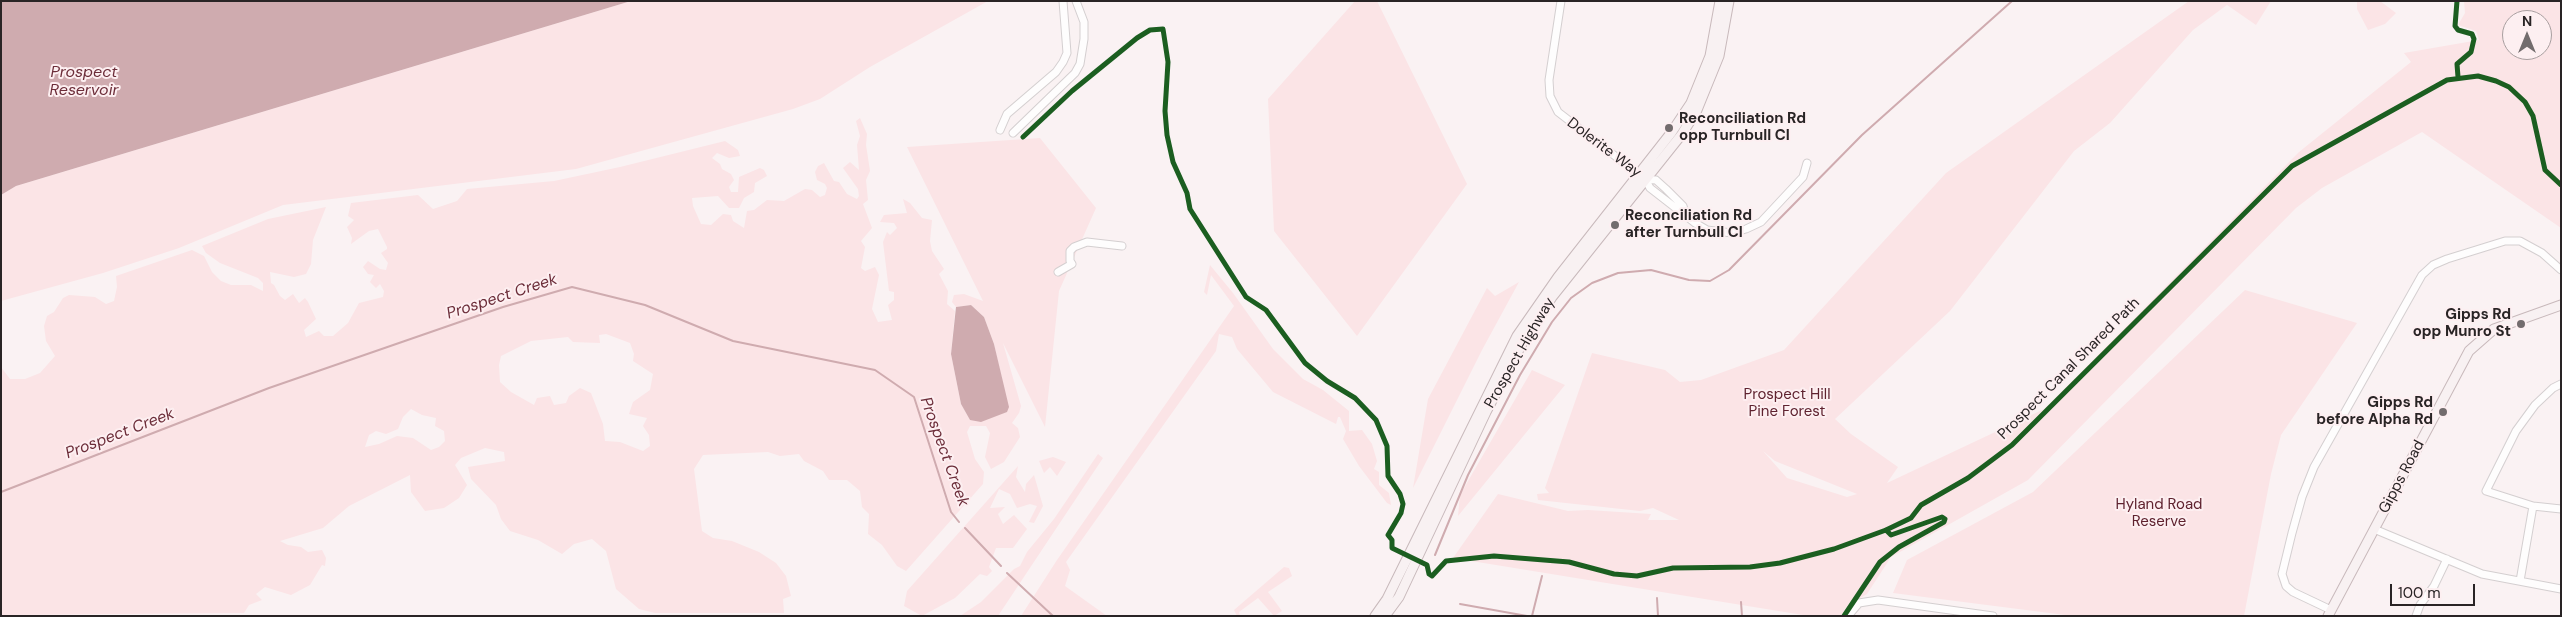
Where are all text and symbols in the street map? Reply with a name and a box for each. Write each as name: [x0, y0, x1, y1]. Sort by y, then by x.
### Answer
north arrow: [2502, 10, 2552, 60]
text: N: [2522, 12, 2532, 30]
water label: Prospect Reservoir: [50, 63, 118, 101]
place label: Reconciliation Rd opp Turnbull Cl: [1679, 110, 1806, 145]
street label: Dolerite Way: [1563, 114, 1645, 182]
marker: Reconciliation Rd opp Turnbull Cl: [1663, 122, 1675, 134]
place label: Reconciliation Rd after Turnbull Cl: [1625, 207, 1752, 242]
marker: Reconciliation Rd after Turnbull Cl: [1609, 219, 1621, 231]
water label: Prospect Creek: [444, 270, 560, 324]
street label: Prospect Highway: [1481, 294, 1559, 412]
street label: Prospect Canal Shared Path: [1994, 294, 2144, 444]
place label: Gipps Rd opp Munro St: [2413, 306, 2511, 341]
marker: Gipps Rd opp Munro St: [2515, 318, 2527, 330]
park label: Prospect Hill Pine Forest: [1743, 386, 1831, 421]
place label: Gipps Rd before Alpha Rd: [2316, 394, 2433, 429]
water label: Prospect Creek: [915, 395, 973, 509]
water label: Prospect Creek: [63, 404, 177, 464]
marker: Gipps Rd before Alpha Rd: [2437, 406, 2449, 418]
street label: Gipps Road: [2375, 437, 2429, 517]
park label: Hyland Road Reserve: [2116, 496, 2202, 531]
scale bar: [2392, 574, 2477, 606]
text: 100 m: [2398, 583, 2441, 603]

